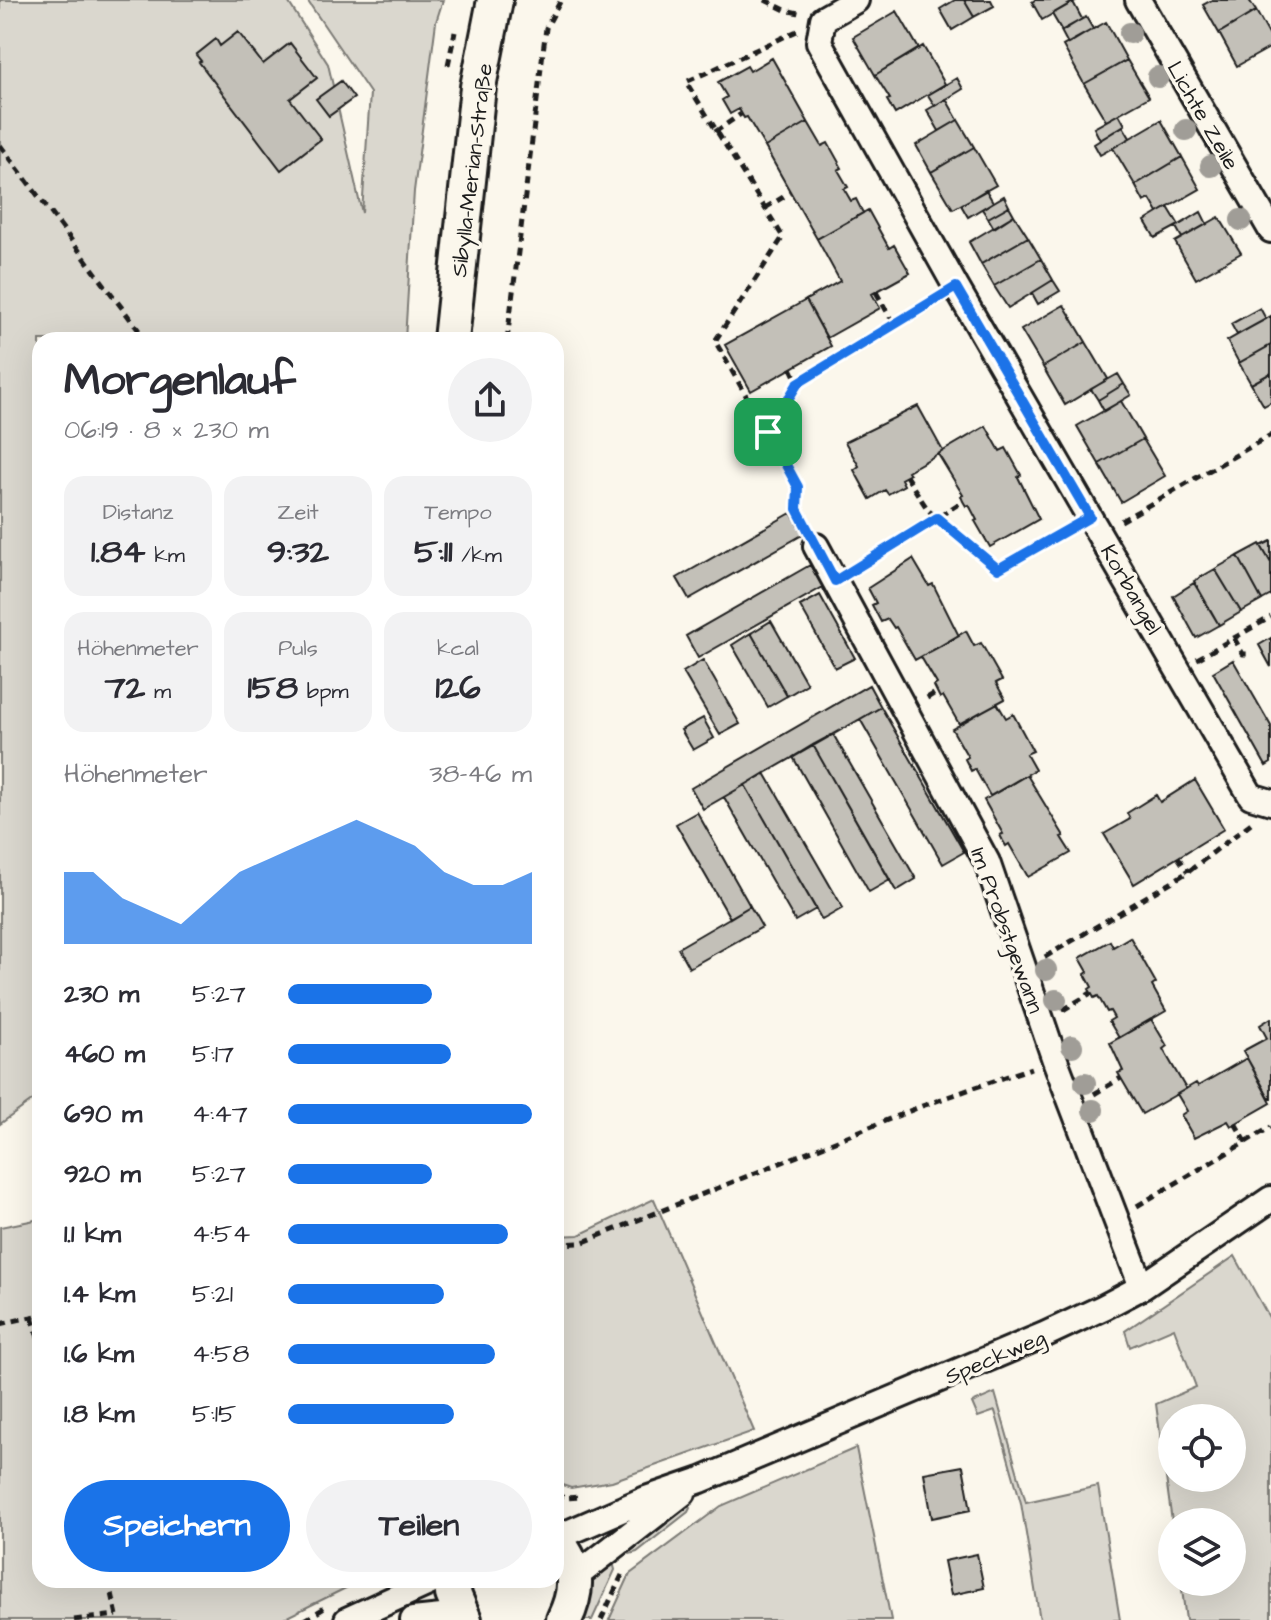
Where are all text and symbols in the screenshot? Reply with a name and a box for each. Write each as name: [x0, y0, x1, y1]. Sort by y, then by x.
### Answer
street label: Lichte Zeile: [1159, 56, 1246, 176]
street label: Sibylla-Merian-Straße: [444, 61, 502, 279]
text: Morgenlauf: [64, 351, 296, 412]
button: share: [448, 358, 532, 442]
pin: [734, 398, 802, 466]
icon: arrive: [746, 410, 790, 454]
text: 06:19 · 8 × 230 m: [64, 412, 269, 448]
text: Distanz: [103, 497, 173, 528]
text: Zeit: [277, 497, 319, 528]
text: Tempo: [424, 497, 492, 528]
text: 1.84: [91, 528, 145, 576]
text: 9:32: [267, 528, 329, 576]
text: 5:11: [414, 528, 452, 576]
street label: Korbangel: [1092, 539, 1169, 641]
text: km: [145, 540, 185, 571]
text: /km: [452, 540, 502, 571]
text: Höhenmeter: [77, 633, 199, 664]
text: Puls: [278, 633, 318, 664]
text: kcal: [437, 633, 479, 664]
text: 72: [105, 664, 145, 712]
text: 158: [248, 664, 298, 712]
text: 126: [435, 664, 481, 712]
text: m: [145, 676, 171, 707]
text: bpm: [298, 676, 349, 707]
text: Höhenmeter: [64, 756, 208, 792]
text: 38–46 m: [429, 756, 532, 792]
street label: Im Probstgewann: [961, 843, 1051, 1018]
text: 230 m: [64, 976, 139, 1012]
text: 5:27: [192, 976, 246, 1012]
text: 460 m: [64, 1036, 145, 1072]
text: 5:17: [192, 1036, 234, 1072]
text: 690 m: [64, 1096, 142, 1132]
text: 4:47: [192, 1096, 248, 1132]
text: 920 m: [64, 1156, 141, 1192]
text: 5:27: [192, 1156, 246, 1192]
text: 1.1 km: [64, 1216, 121, 1252]
text: 4:54: [192, 1216, 250, 1252]
text: 1.4 km: [64, 1276, 135, 1312]
text: 5:21: [192, 1276, 233, 1312]
street label: Speckweg: [940, 1322, 1051, 1393]
text: 1.6 km: [64, 1336, 134, 1372]
text: 4:58: [192, 1336, 249, 1372]
text: 1.8 km: [64, 1396, 134, 1432]
text: 5:15: [192, 1396, 236, 1432]
map controls: [1158, 1404, 1246, 1596]
button: locate: [1158, 1404, 1246, 1492]
button: Speichern: [64, 1480, 290, 1572]
button: Teilen: [306, 1480, 532, 1572]
button: layers: [1158, 1508, 1246, 1596]

